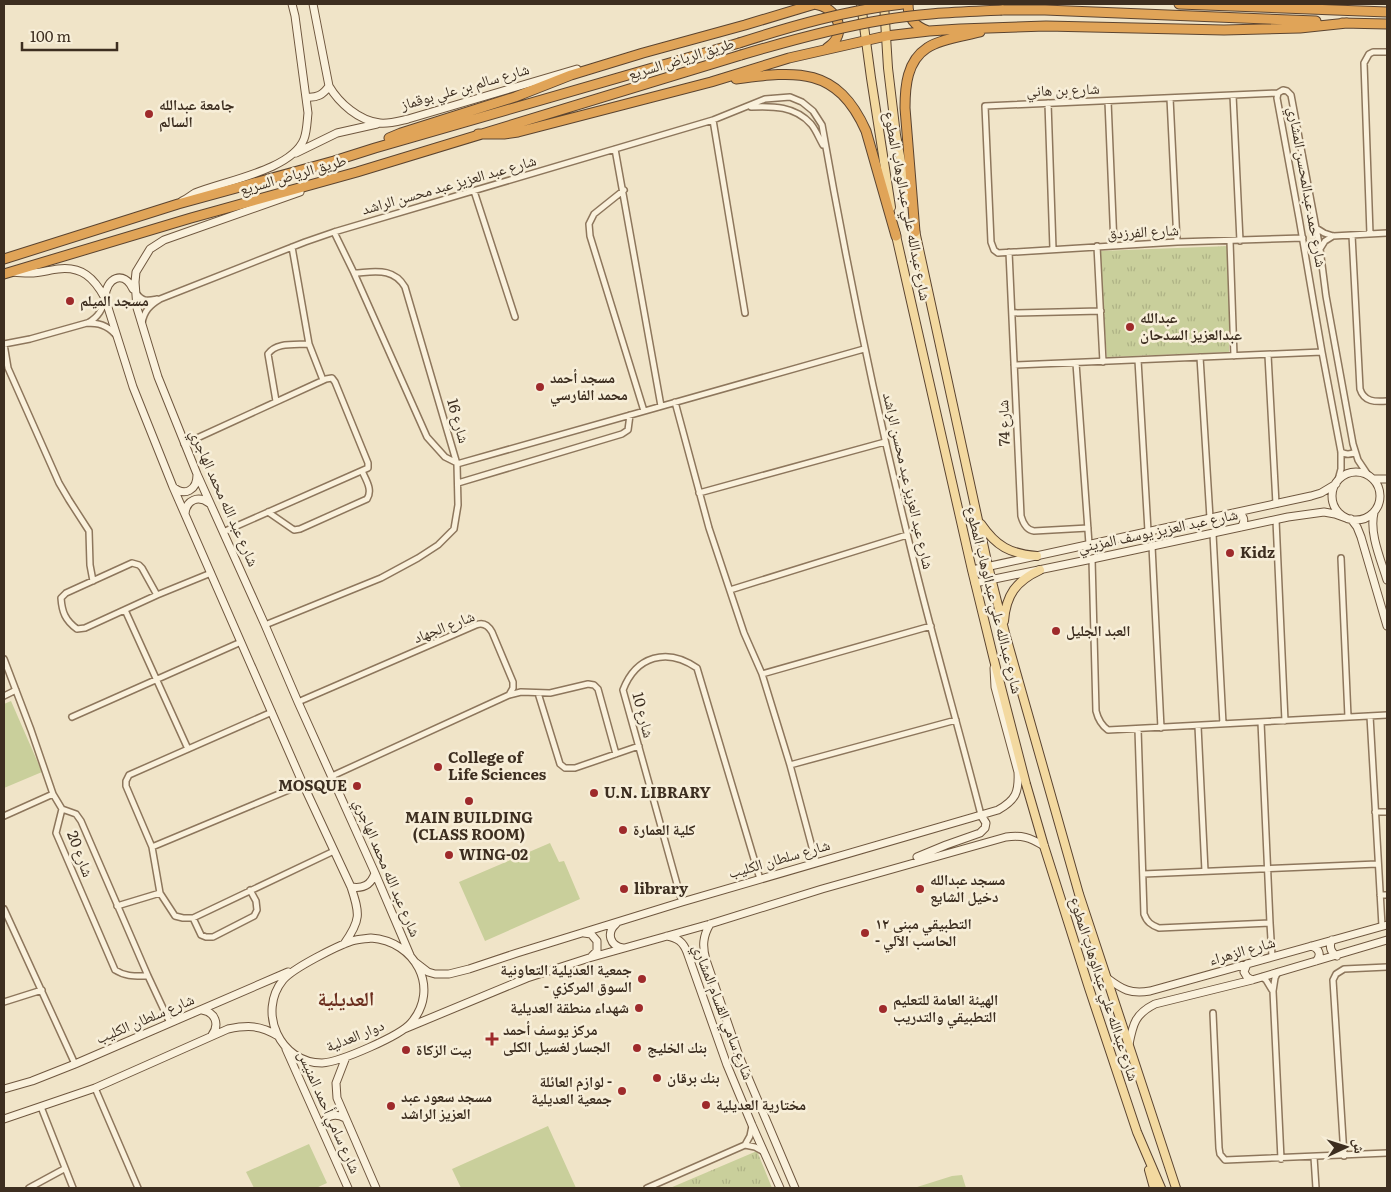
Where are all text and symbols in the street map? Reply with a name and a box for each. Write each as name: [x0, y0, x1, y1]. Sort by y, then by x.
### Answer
scale bar: [22, 20, 118, 52]
text: 100 m: [30, 24, 71, 47]
street label: طريق الرياض السريع: [625, 30, 737, 85]
street label: شارع سالم بن علي بوقماز: [397, 56, 532, 117]
street label: شارع بن هاني: [1026, 76, 1100, 103]
place label: جامعة عبدالله السالم: [159, 92, 235, 132]
street label: شارع حمد عبدالمحسن المشاري: [1281, 105, 1334, 269]
marker: جامعة عبدالله السالم: [143, 108, 155, 120]
street label: شارع عبدالله علي عبدالوهاب المطوع: [877, 109, 938, 303]
street label: طريق الرياض السريع: [237, 147, 349, 200]
street label: شارع عبد العزيز عبد محسن الراشد: [359, 148, 539, 220]
street label: شارع الفرزدق: [1106, 217, 1180, 244]
place label: مسجد الميلم: [80, 288, 149, 311]
marker: مسجد الميلم: [64, 295, 76, 307]
place label: عبدالله عبدالعزيز السدحان: [1140, 305, 1242, 345]
marker: عبدالله عبدالعزيز السدحان: [1124, 321, 1136, 333]
place label: مسجد أحمد محمد الفارسي: [550, 365, 628, 407]
marker: مسجد أحمد محمد الفارسي: [534, 381, 546, 393]
street label: شارع عبد العزيز عبد محسن الراشد: [878, 390, 941, 571]
street label: شارع 16: [442, 395, 477, 446]
street label: شارع 74: [990, 399, 1015, 447]
street label: شارع عبد الله محمد الهاجري: [183, 425, 266, 571]
street label: شارع عبد العزيز يوسف المزيني: [1076, 501, 1240, 559]
street label: شارع عبدالله علي عبدالوهاب المطوع: [959, 503, 1030, 696]
place label: Kidz: [1240, 540, 1275, 563]
marker: Kidz: [1224, 547, 1236, 559]
street label: شارع الجهاد: [409, 603, 478, 648]
place label: العبد الجليل: [1066, 618, 1131, 641]
marker: العبد الجليل: [1050, 625, 1062, 637]
street label: شارع 10: [627, 689, 662, 740]
place label: College of Life Sciences: [448, 745, 547, 785]
marker: College of Life Sciences: [432, 761, 444, 773]
place label: MOSQUE: [278, 773, 347, 796]
marker: MOSQUE: [351, 780, 363, 792]
place label: U.N. LIBRARY: [604, 780, 711, 803]
marker: U.N. LIBRARY: [588, 787, 600, 799]
street label: شارع عبد الله محمد الهاجري: [347, 795, 428, 941]
marker: MAIN BUILDING (CLASS ROOM): [463, 795, 475, 807]
place label: MAIN BUILDING (CLASS ROOM): [405, 805, 533, 845]
place label: كلية العمارة: [633, 817, 696, 840]
marker: كلية العمارة: [617, 824, 629, 836]
street label: شارع 20: [62, 827, 101, 880]
street label: شارع سلطان الكليب: [725, 832, 832, 883]
place label: WING-02: [459, 842, 528, 865]
marker: WING-02: [443, 849, 455, 861]
place label: مسجد عبدالله دخيل الشايع: [930, 867, 1005, 907]
place label: library: [634, 876, 689, 899]
marker: library: [618, 883, 630, 895]
marker: مسجد عبدالله دخيل الشايع: [914, 883, 926, 895]
street label: شارع عبدالله علي عبدالوهاب المطوع: [1063, 893, 1146, 1084]
place label: التطبيقي مبنى ١٢ - الحاسب الآلي: [875, 911, 972, 953]
marker: التطبيقي مبنى ١٢ - الحاسب الآلي: [859, 927, 871, 939]
street label: شارع الزهراء: [1206, 929, 1278, 970]
street label: شارع سامي القسام المشاري: [686, 940, 761, 1083]
place label: جمعية العديلية التعاونية - السوق المركزي: [500, 957, 632, 999]
marker: جمعية العديلية التعاونية - السوق المركزي: [636, 973, 648, 985]
district label: العديلية: [318, 982, 374, 1012]
street label: شارع سلطان الكليب: [92, 986, 197, 1049]
place label: الهيئة العامة للتعليم التطبيقي والتدريب: [893, 987, 998, 1029]
place label: شهداء منطقة العديلية: [510, 995, 629, 1018]
marker: شهداء منطقة العديلية: [633, 1002, 645, 1014]
marker: الهيئة العامة للتعليم التطبيقي والتدريب: [877, 1003, 889, 1015]
street label: دوار العدلية: [322, 1013, 387, 1057]
place label: مركز يوسف أحمد الجسار لغسيل الكلى: [503, 1017, 610, 1057]
marker: مركز يوسف أحمد الجسار لغسيل الكلى: [485, 1032, 499, 1046]
place label: بنك الخليج: [647, 1035, 707, 1058]
place label: بيت الزكاة: [416, 1037, 472, 1060]
marker: بنك الخليج: [631, 1042, 643, 1054]
marker: بيت الزكاة: [400, 1044, 412, 1056]
street label: شارع سامي أحمد المنيس: [291, 1046, 368, 1178]
place label: بنك برقان: [667, 1065, 720, 1088]
place label: لوازم العائلة - جمعية العديلية: [531, 1069, 612, 1109]
marker: بنك برقان: [651, 1072, 663, 1084]
place label: مسجد سعود عبد العزيز الراشد: [401, 1084, 492, 1124]
marker: لوازم العائلة - جمعية العديلية: [616, 1085, 628, 1097]
place label: مختارية العديلية: [716, 1092, 806, 1115]
marker: مختارية العديلية: [700, 1099, 712, 1111]
marker: مسجد سعود عبد العزيز الراشد: [385, 1100, 397, 1112]
north arrow: [1321, 1122, 1371, 1172]
text: ش: [1349, 1138, 1370, 1154]

